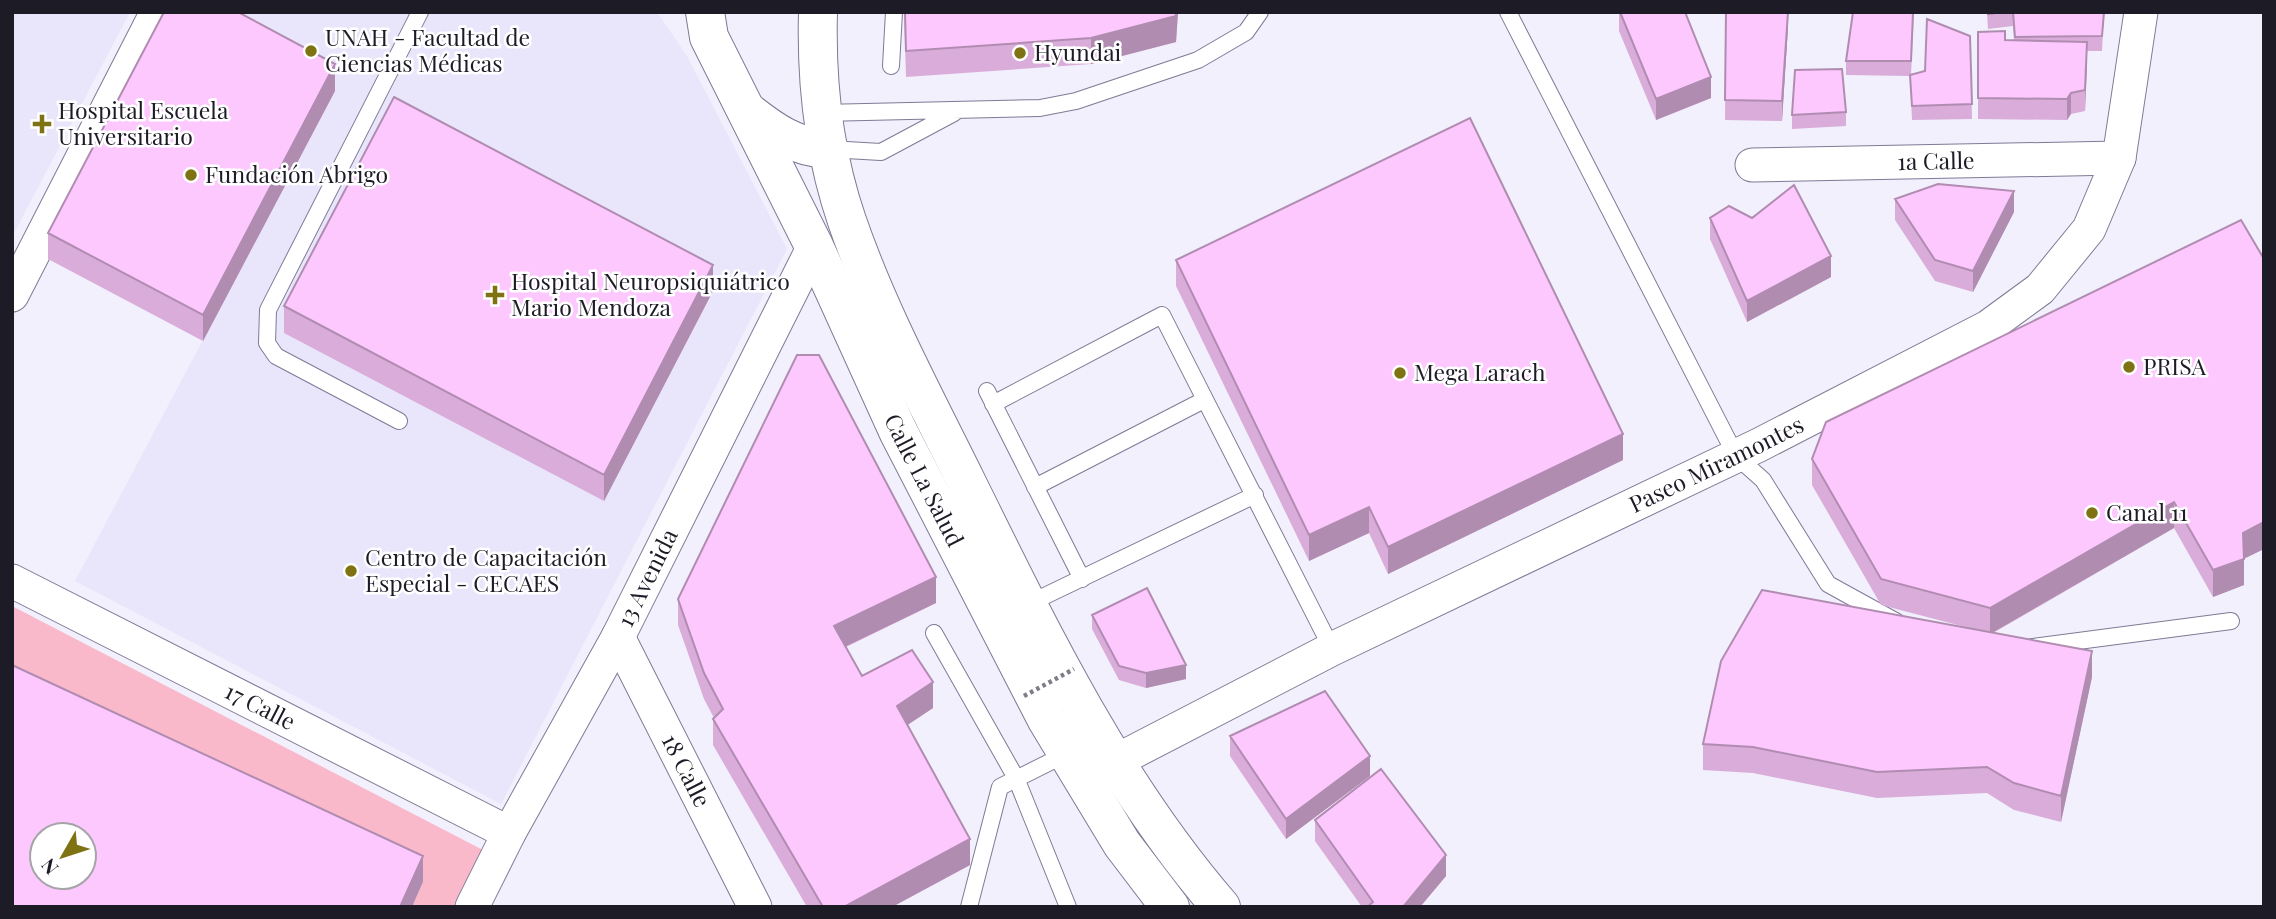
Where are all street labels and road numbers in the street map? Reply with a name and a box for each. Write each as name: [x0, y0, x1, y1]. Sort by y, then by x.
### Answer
street label: 1a Calle: [1897, 144, 1975, 176]
street label: Calle La Salud: [878, 408, 972, 551]
street label: Paseo Miramontes: [1624, 408, 1808, 519]
street label: 13 Avenida: [609, 523, 684, 632]
street label: 17 Calle: [220, 675, 301, 736]
street label: 18 Calle: [656, 728, 719, 812]

